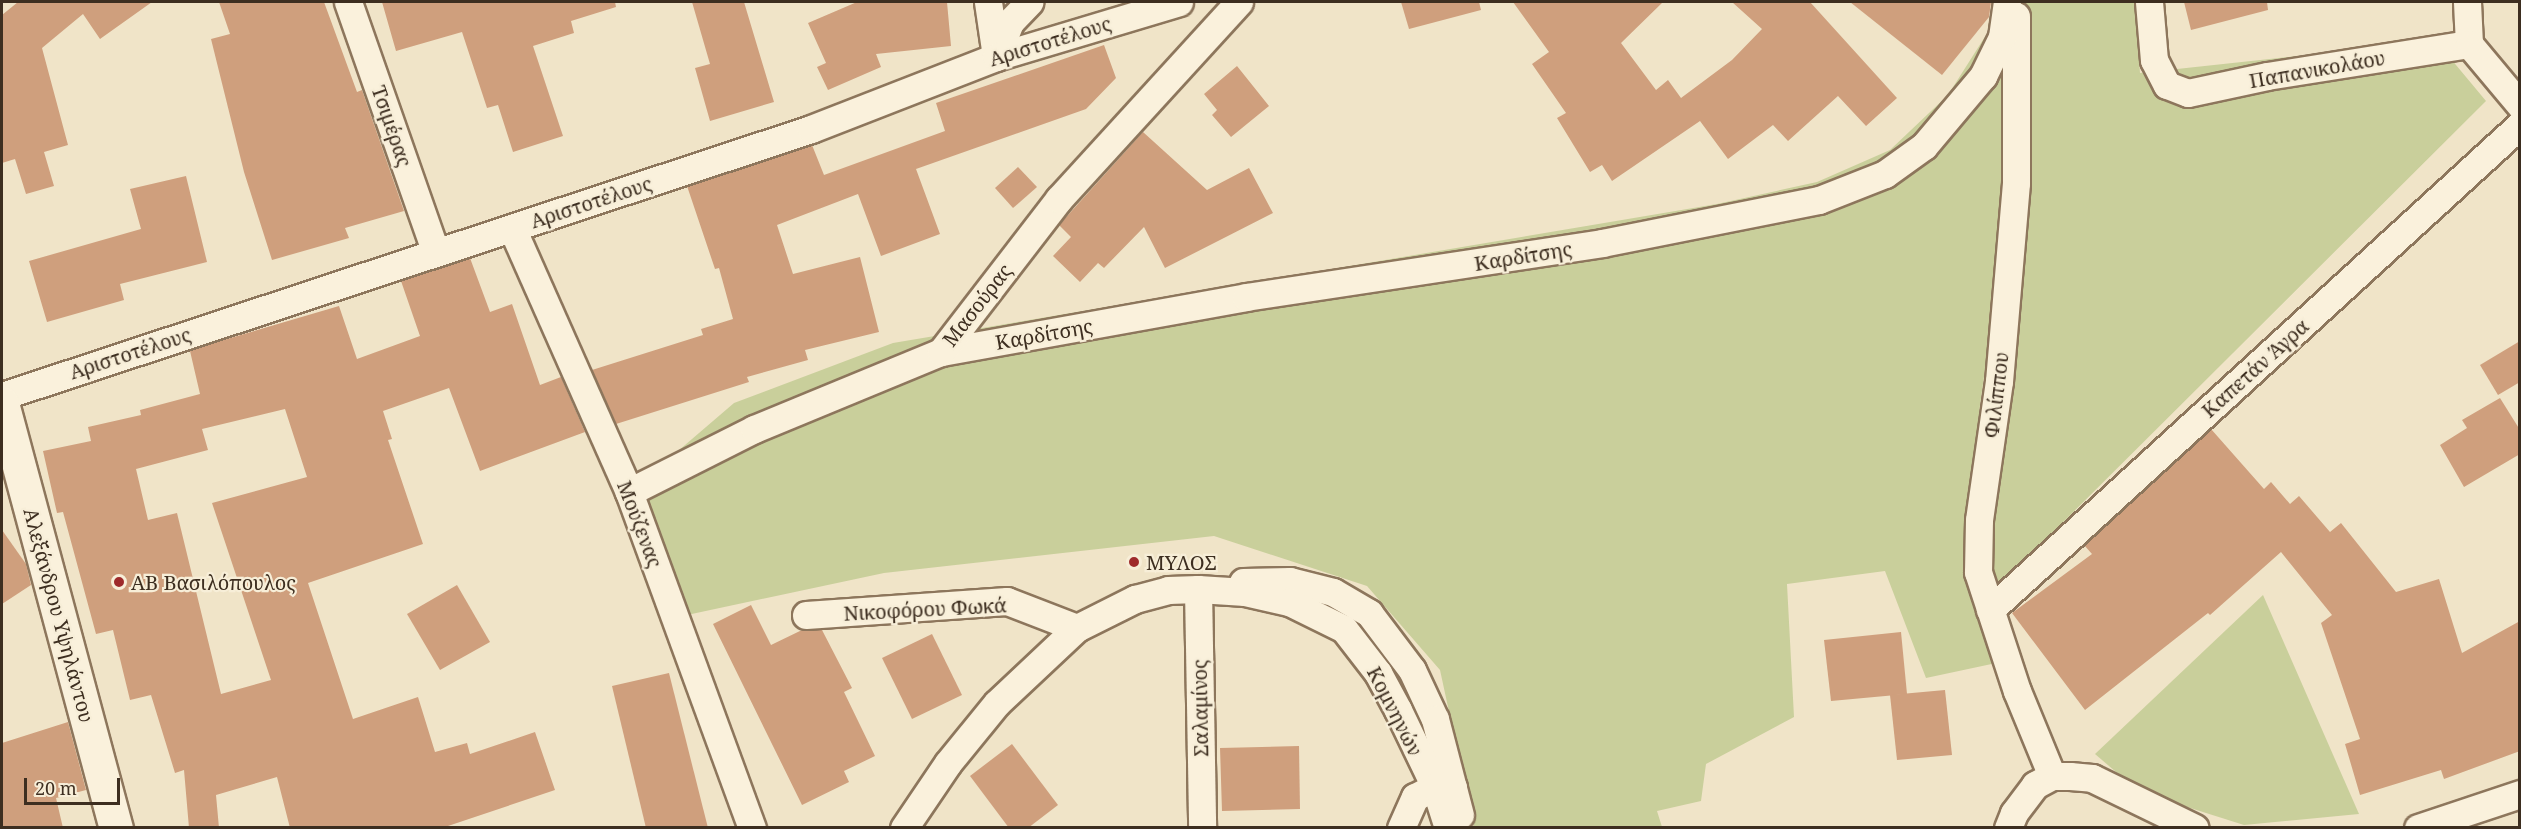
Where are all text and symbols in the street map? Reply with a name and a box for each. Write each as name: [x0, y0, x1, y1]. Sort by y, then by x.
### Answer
street label: Αριστοτέλους: [986, 11, 1114, 71]
street label: Παπανικολάου: [2247, 45, 2387, 93]
street label: Τσιμέρας: [367, 82, 417, 170]
street label: Αριστοτέλους: [527, 171, 655, 233]
street label: Καρδίτσης: [1472, 236, 1574, 276]
street label: Μασούρας: [937, 259, 1017, 351]
street label: Καρδίτσης: [993, 314, 1095, 354]
street label: Καπετάν Άγρα: [2197, 314, 2313, 422]
street label: Αριστοτέλους: [66, 322, 194, 384]
street label: Φιλίππου: [1979, 351, 2013, 439]
street label: Μούζενας: [612, 477, 668, 571]
street label: Αλεξάνδρου Υψηλάντου: [19, 505, 99, 725]
place label: ΜΥΛΟΣ: [1146, 550, 1216, 574]
marker: ΜΥΛΟΣ: [1127, 555, 1141, 569]
place label: ΑΒ Βασιλόπουλος: [131, 570, 296, 594]
marker: ΑΒ Βασιλόπουλος: [112, 575, 126, 589]
street label: Νικοφόρου Φωκά: [843, 593, 1007, 625]
street label: Σαλαμίνος: [1187, 659, 1213, 757]
street label: Κομνηνών: [1362, 662, 1428, 760]
scale bar: [27, 766, 123, 804]
text: 20 m: [35, 776, 77, 800]

